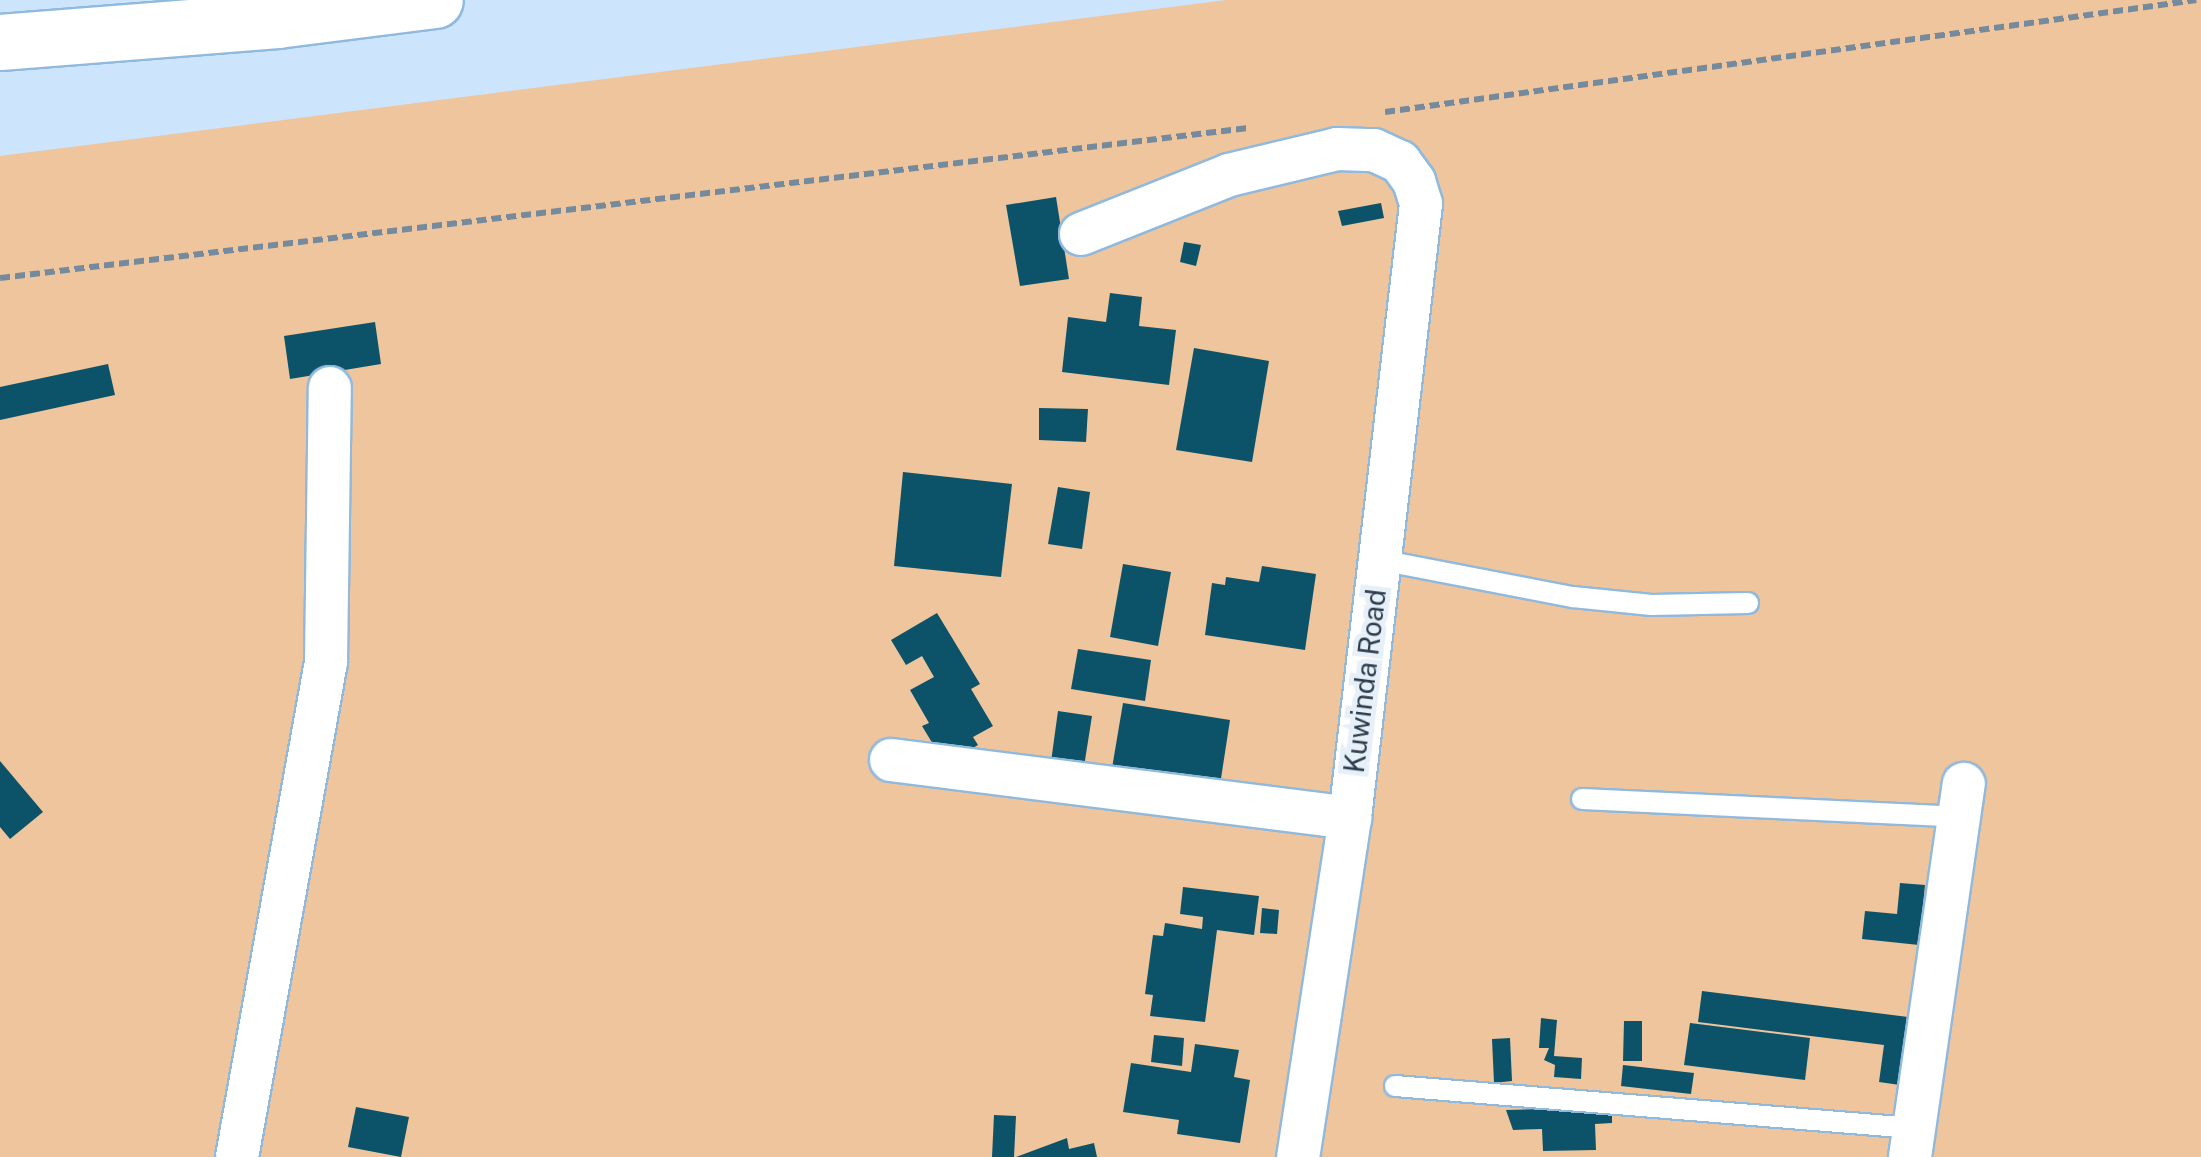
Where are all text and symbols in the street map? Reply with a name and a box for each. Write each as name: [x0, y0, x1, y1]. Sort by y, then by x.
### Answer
street label: Kuwinda Road: [1337, 587, 1393, 775]

